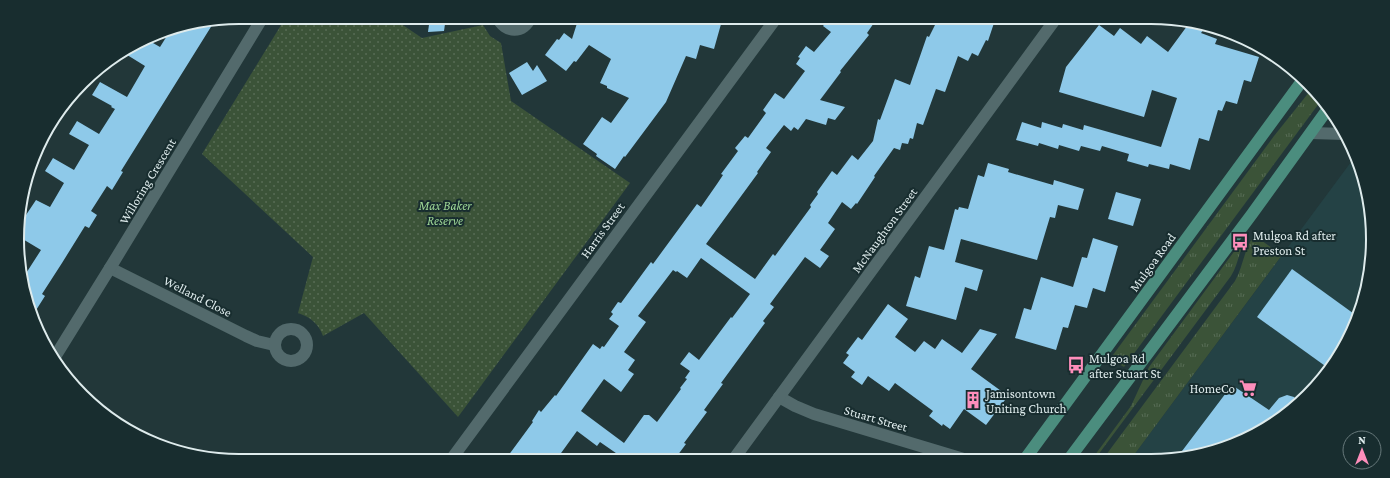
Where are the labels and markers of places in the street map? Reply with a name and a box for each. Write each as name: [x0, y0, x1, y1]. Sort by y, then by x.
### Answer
place label: Mulgoa Rd after Preston St: [1253, 228, 1336, 258]
bus stop icon: Mulgoa Rd after Preston St: [1230, 232, 1250, 252]
place label: Mulgoa Rd after Stuart St: [1089, 351, 1162, 381]
bus stop icon: Mulgoa Rd after Stuart St: [1066, 355, 1086, 375]
supermarket icon: HomeCo: [1238, 378, 1258, 398]
place label: HomeCo: [1190, 381, 1235, 396]
place label: Jamisontown Uniting Church: [985, 386, 1066, 416]
building icon: Jamisontown Uniting Church: [963, 390, 983, 410]

